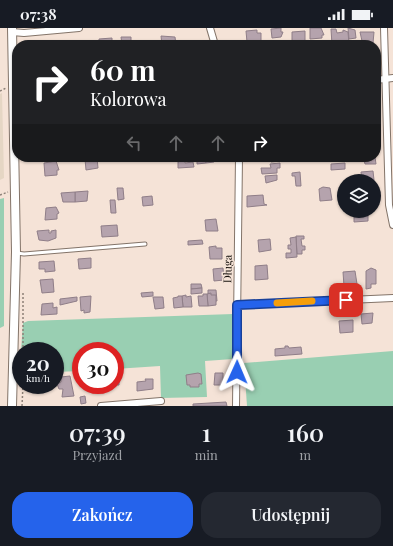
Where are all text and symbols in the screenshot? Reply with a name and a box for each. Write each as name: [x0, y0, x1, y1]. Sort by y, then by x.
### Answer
text: 07:38: [20, 4, 57, 24]
text: 60 m: [90, 51, 156, 88]
icon: right: [24, 56, 76, 108]
text: Kolorowa: [90, 87, 166, 111]
icon: left: [123, 132, 145, 154]
icon: ahead: [165, 132, 187, 154]
icon: ahead: [207, 132, 229, 154]
icon: right: [249, 132, 271, 154]
map controls: [337, 174, 381, 218]
button: layers: [337, 174, 381, 218]
street label: Długa: [219, 254, 235, 283]
pin: [329, 283, 363, 317]
icon: arrive: [335, 289, 357, 311]
speed limit sign: 30: [72, 342, 124, 394]
text: 20: [26, 349, 50, 376]
position arrow: [216, 351, 258, 393]
text: km/h: [26, 371, 50, 385]
text: 07:39: [69, 416, 126, 448]
text: 1: [202, 416, 211, 448]
text: 160: [287, 416, 324, 448]
text: Przyjazd: [72, 446, 122, 463]
text: min: [195, 446, 218, 463]
text: m: [300, 446, 311, 463]
button: Zakończ: [12, 492, 193, 538]
button: Udostępnij: [201, 492, 381, 538]

